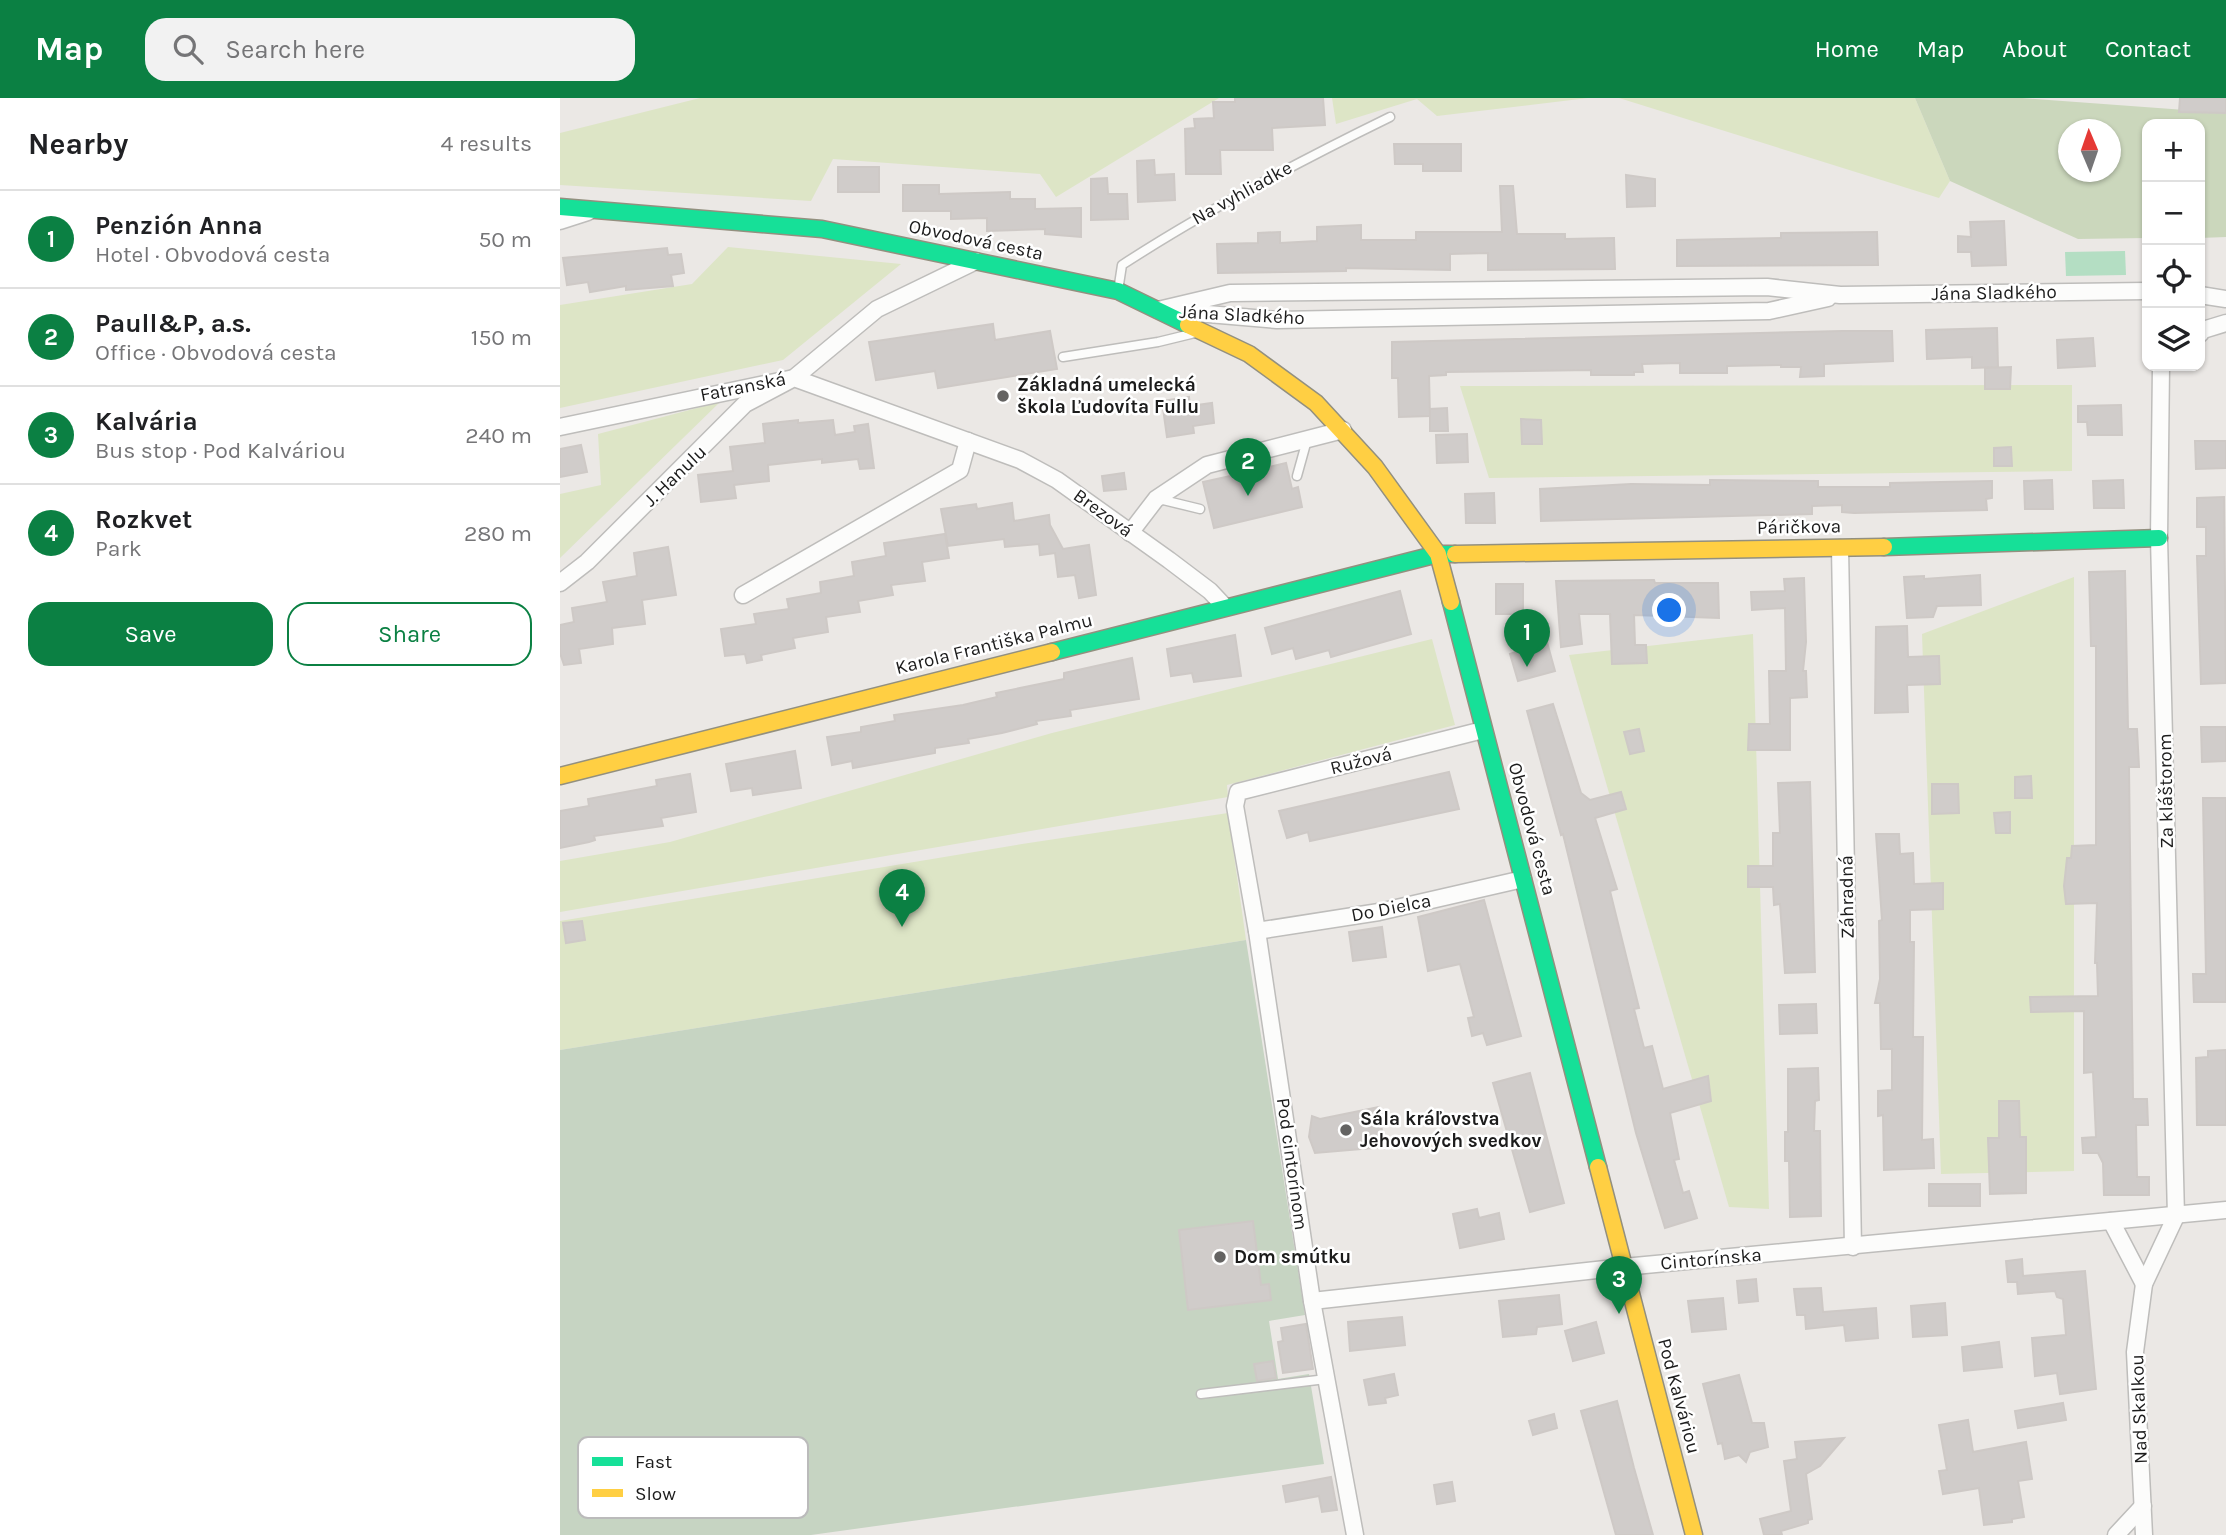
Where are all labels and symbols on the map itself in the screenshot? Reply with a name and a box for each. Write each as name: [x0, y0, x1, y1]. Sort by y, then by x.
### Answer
north arrow: [2058, 119, 2121, 182]
street label: Na vyhliadke: [1188, 156, 1296, 230]
street label: Obvodová cesta: [907, 215, 1045, 265]
street label: Jána Sladkého: [1931, 281, 2057, 305]
street label: Jána Sladkého: [1179, 301, 1305, 329]
street label: Fatranská: [698, 368, 788, 406]
place label: Základná umelecká škola Ľudovíta Fullu: [1017, 374, 1199, 418]
marker: Základná umelecká škola Ľudovíta Fullu: [995, 388, 1011, 404]
pin: 2: [1225, 438, 1271, 496]
street label: J. Hanulu: [639, 441, 711, 511]
street label: Brezová: [1069, 484, 1137, 542]
street label: Páričkova: [1757, 515, 1841, 539]
your location: [1652, 593, 1686, 627]
street label: Karola Františka Palmu: [893, 609, 1095, 679]
pin: 1: [1504, 609, 1550, 667]
street label: Za kláštorom: [2154, 733, 2178, 849]
street label: Ružová: [1328, 743, 1394, 779]
street label: Obvodová cesta: [1504, 760, 1560, 898]
street label: Záhradná: [1835, 855, 1859, 939]
pin: 4: [879, 869, 925, 927]
street label: Do Dielca: [1349, 889, 1433, 927]
street label: Pod cintorínom: [1272, 1096, 1312, 1232]
place label: Sála kráľovstva Jehovových svedkov: [1360, 1108, 1541, 1152]
marker: Sála kráľovstva Jehovových svedkov: [1338, 1122, 1354, 1138]
street label: Cintorínska: [1660, 1244, 1762, 1274]
place label: Dom smútku: [1234, 1246, 1351, 1268]
marker: Dom smútku: [1212, 1249, 1228, 1265]
pin: 3: [1596, 1256, 1642, 1314]
street label: Pod Kalváriou: [1653, 1336, 1705, 1456]
street label: Nad Skalkou: [2126, 1354, 2152, 1464]
legend: [578, 1437, 808, 1518]
text: Fast: [635, 1451, 672, 1473]
text: Slow: [635, 1483, 676, 1505]

